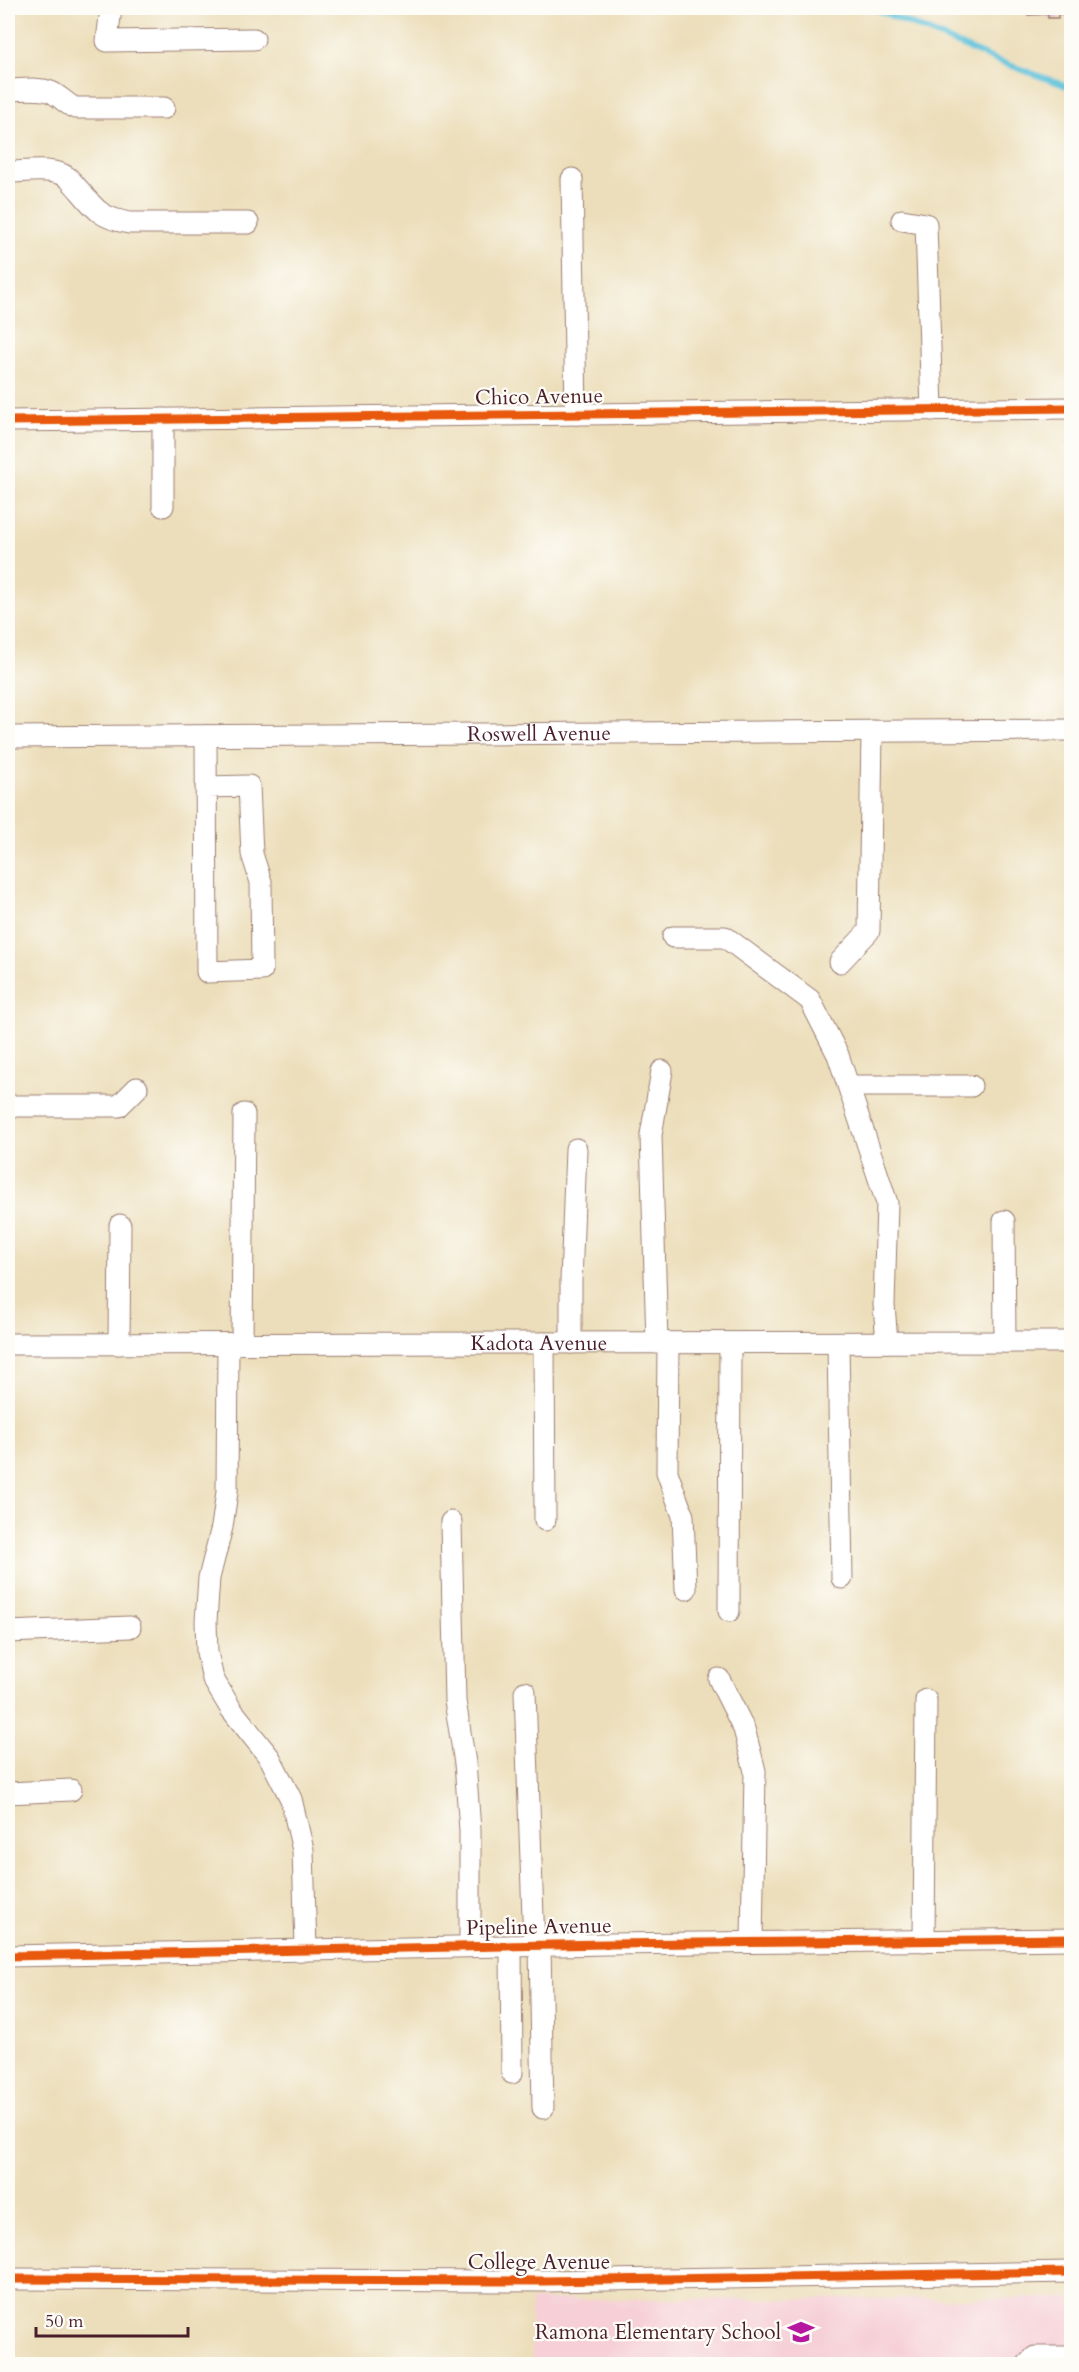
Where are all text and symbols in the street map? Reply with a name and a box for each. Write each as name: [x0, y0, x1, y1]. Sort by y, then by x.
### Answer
street label: Chico Avenue: [475, 381, 603, 413]
street label: Roswell Avenue: [467, 719, 611, 748]
street label: Kadota Avenue: [471, 1328, 607, 1358]
street label: Pipeline Avenue: [466, 1911, 612, 1943]
street label: College Avenue: [468, 2248, 610, 2277]
scale bar: [36, 2300, 188, 2338]
text: 50 m: [45, 2309, 84, 2334]
school or university icon: Ramona Elementary School: [786, 2317, 816, 2347]
place label: Ramona Elementary School: [535, 2318, 781, 2347]

